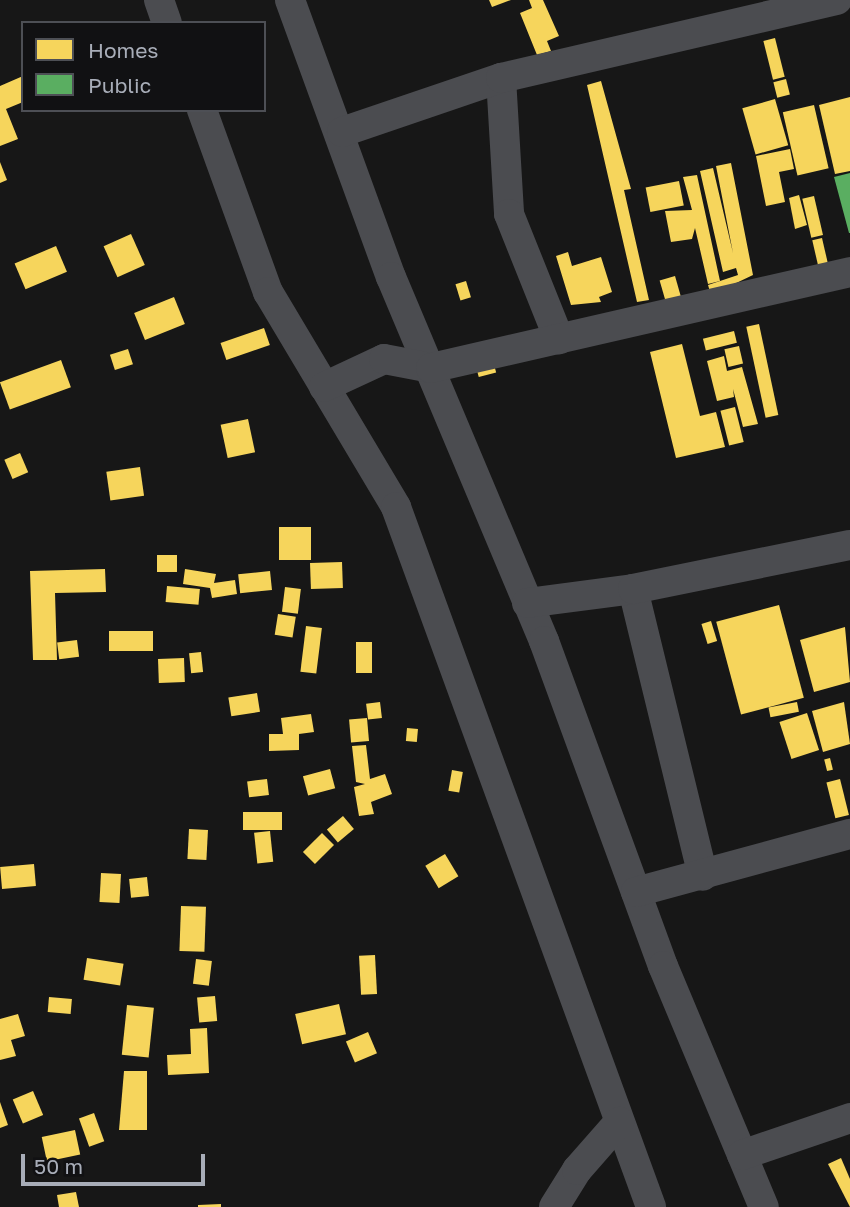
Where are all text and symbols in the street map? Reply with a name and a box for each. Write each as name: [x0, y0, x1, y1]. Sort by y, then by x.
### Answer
legend: [21, 21, 266, 112]
text: Homes: [88, 37, 158, 63]
text: Public: [88, 72, 151, 98]
scale bar: [24, 1140, 208, 1184]
text: 50 m: [34, 1153, 83, 1179]

